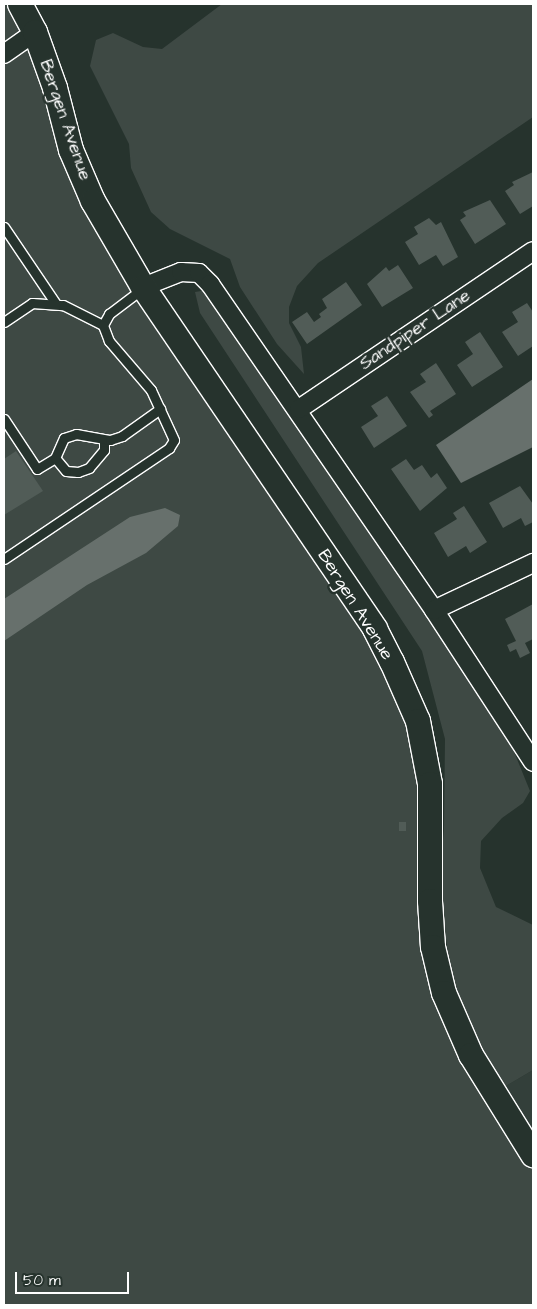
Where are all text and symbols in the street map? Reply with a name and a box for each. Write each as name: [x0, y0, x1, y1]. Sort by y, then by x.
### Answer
street label: Bergen Avenue: [34, 57, 96, 183]
street label: Sandpiper Lane: [356, 285, 474, 375]
street label: Bergen Avenue: [312, 546, 398, 664]
scale bar: [18, 1262, 131, 1294]
text: 50 m: [23, 1270, 61, 1291]

